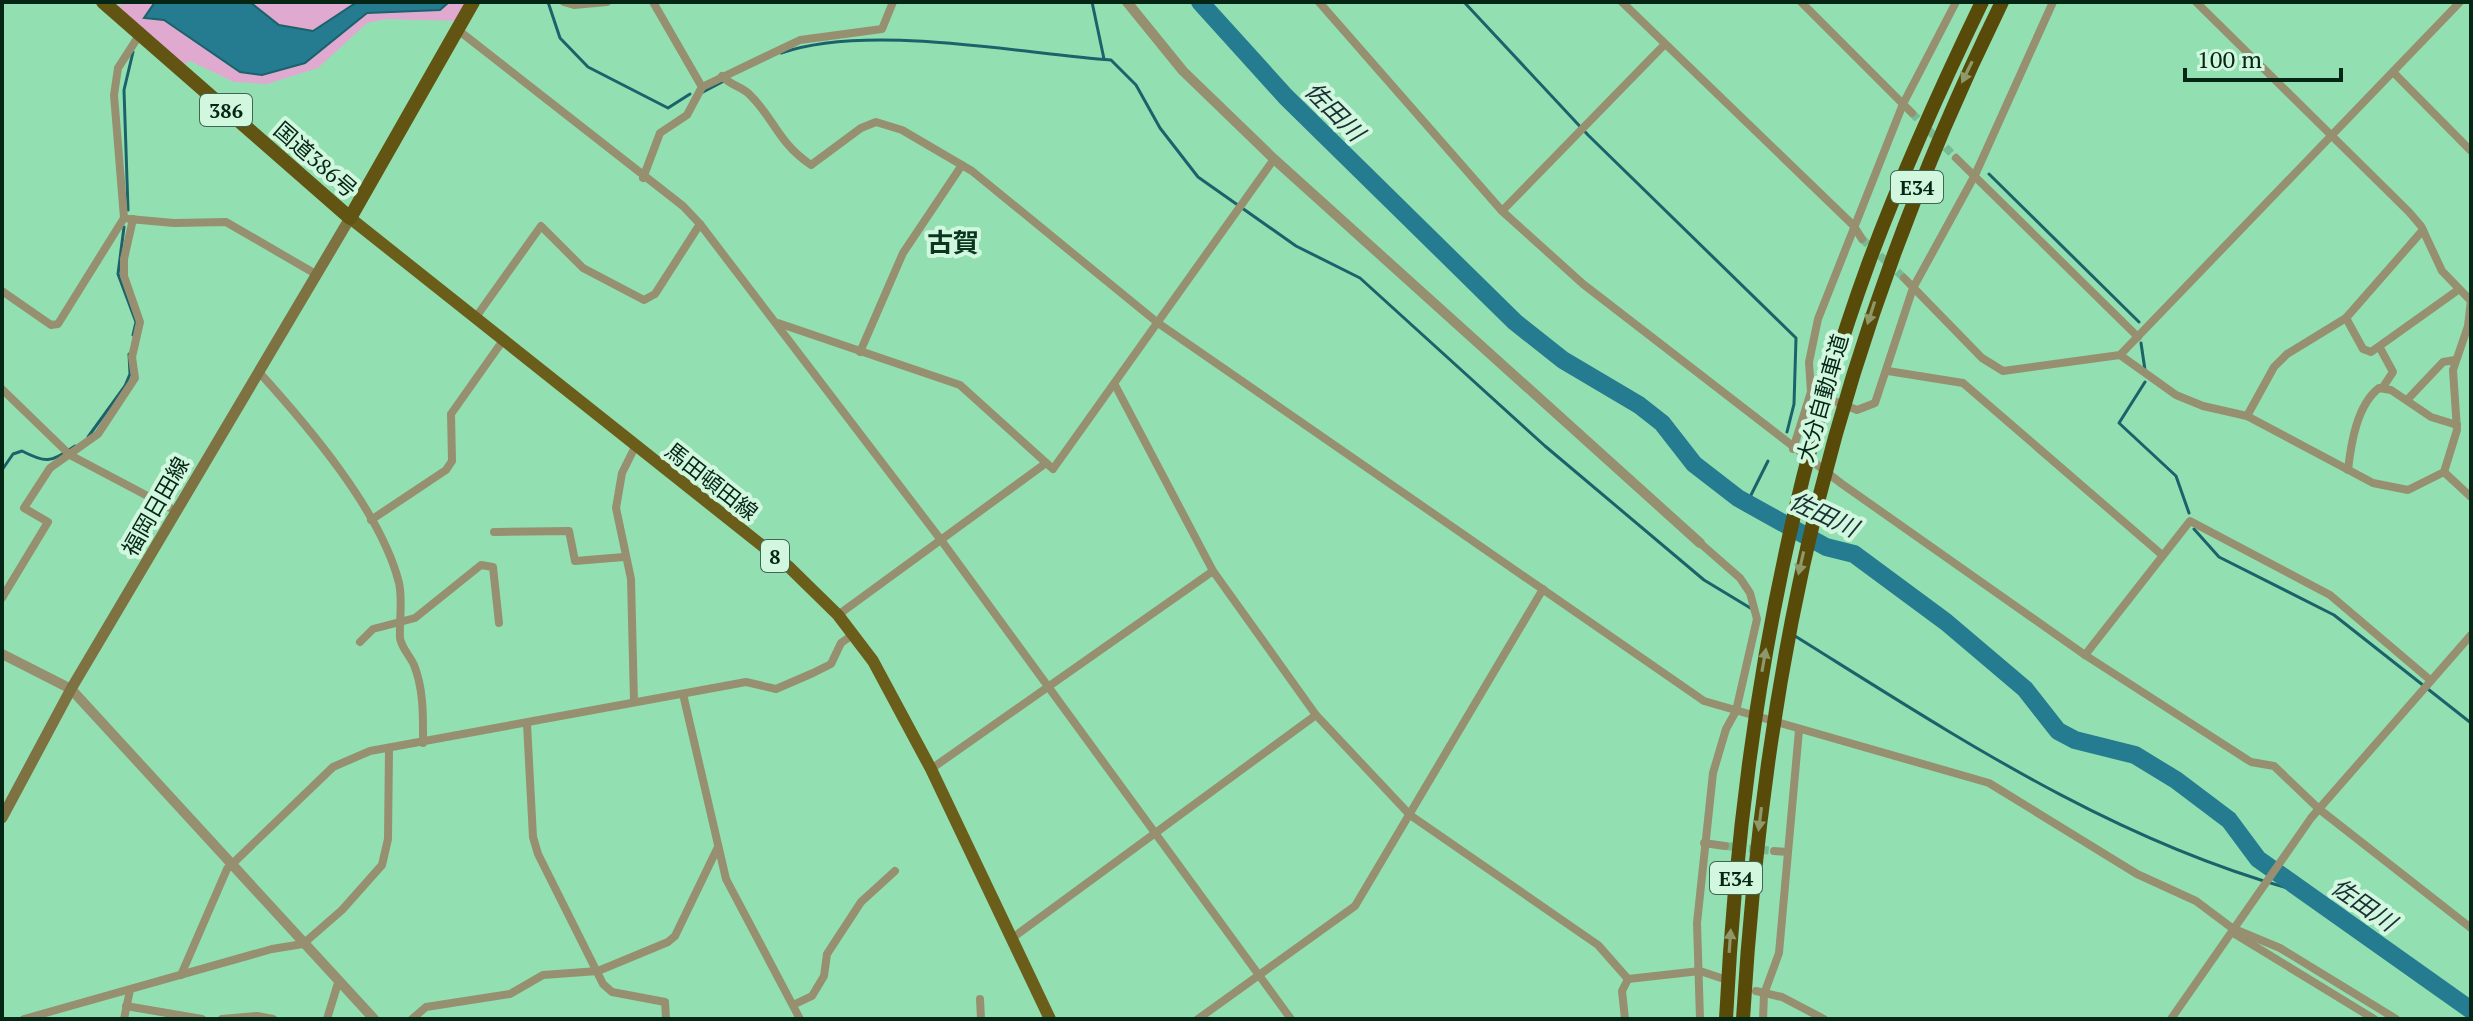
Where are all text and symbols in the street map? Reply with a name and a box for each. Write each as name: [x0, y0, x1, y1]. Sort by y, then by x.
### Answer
scale bar: [2185, 32, 2341, 82]
text: 100 m: [2197, 43, 2262, 75]
one-way arrow: [1961, 61, 1974, 84]
water label: 佐田川: [1298, 74, 1374, 150]
road number: 386: [200, 94, 252, 126]
street label: 国道386号: [268, 115, 364, 203]
road number: E34: [1891, 171, 1943, 203]
district label: 古賀: [927, 225, 979, 259]
one-way arrow: [1864, 302, 1877, 326]
street label: 大分自動車道: [1790, 331, 1854, 465]
street label: 馬田頓田線: [660, 436, 764, 526]
street label: 福岡日田線: [115, 451, 195, 561]
water label: 佐田川: [1785, 484, 1866, 545]
road number: 8: [761, 540, 789, 572]
one-way arrow: [1795, 551, 1807, 576]
one-way arrow: [1759, 647, 1771, 672]
one-way arrow: [1753, 807, 1766, 832]
road number: E34: [1710, 862, 1762, 894]
water label: 佐田川: [2325, 870, 2405, 939]
one-way arrow: [1724, 928, 1737, 953]

